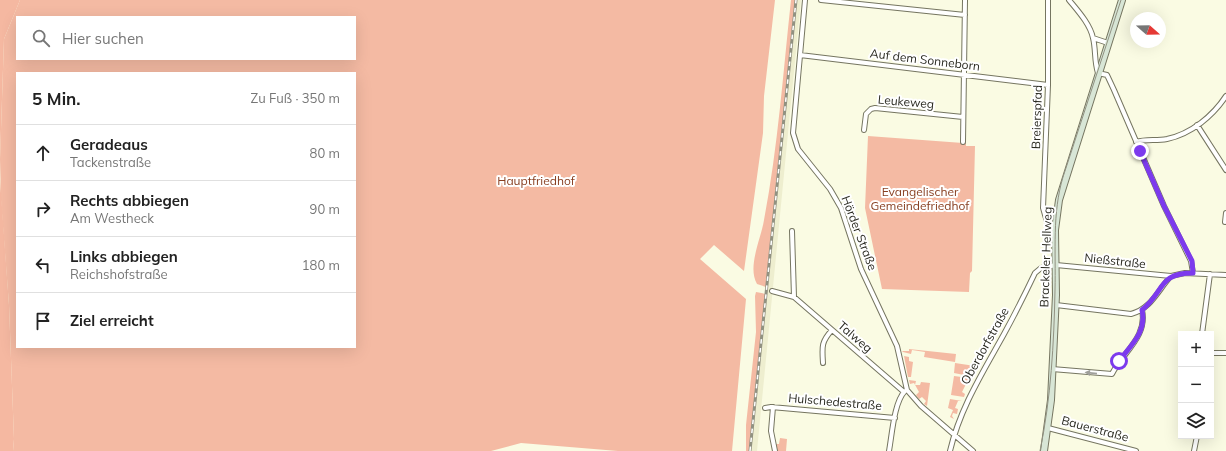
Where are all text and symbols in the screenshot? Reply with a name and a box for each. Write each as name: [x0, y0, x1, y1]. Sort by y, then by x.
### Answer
north arrow: [1130, 12, 1166, 48]
search box: [16, 16, 356, 60]
icon: search: [30, 27, 52, 49]
text: Hier suchen: [62, 29, 144, 48]
street label: Auf dem Sonneborn: [869, 45, 981, 74]
street label: Breierspfad: [1028, 85, 1045, 149]
text: 5 Min.: [32, 88, 81, 109]
text: Zu Fuß · 350 m: [251, 90, 340, 106]
street label: Leukeweg: [877, 92, 935, 111]
text: Geradeaus: [70, 135, 148, 154]
icon: ahead: [32, 142, 54, 164]
route end: [1131, 142, 1149, 160]
text: 80 m: [310, 145, 340, 161]
text: Tackenstraße: [70, 154, 151, 170]
park label: Hauptfriedhof: [497, 173, 576, 188]
park label: Evangelischer Gemeindefriedhof: [871, 184, 970, 213]
text: Rechts abbiegen: [70, 191, 189, 210]
street label: Hörder Straße: [838, 193, 881, 272]
icon: right: [32, 198, 54, 220]
text: 90 m: [310, 201, 340, 217]
street label: Brackeler Hellweg: [1036, 206, 1055, 307]
text: Am Westheck: [70, 210, 154, 226]
text: Links abbiegen: [70, 247, 178, 266]
street label: Nießstraße: [1084, 250, 1146, 271]
icon: left: [32, 254, 54, 276]
text: 180 m: [302, 257, 340, 273]
text: Reichshofstraße: [70, 266, 168, 282]
street label: Oberdorfstraße: [957, 305, 1012, 387]
icon: arrive: [32, 310, 54, 332]
text: Ziel erreicht: [70, 311, 154, 330]
street label: Talweg: [835, 318, 876, 356]
map controls: [1178, 331, 1214, 439]
button: +: [1178, 331, 1214, 367]
route start: [1110, 352, 1128, 370]
button: −: [1178, 367, 1214, 403]
one-way arrow: [1085, 370, 1097, 376]
street label: Hulschedestraße: [788, 390, 882, 413]
button: layers: [1178, 403, 1214, 439]
street label: Bauerstraße: [1060, 412, 1130, 445]

